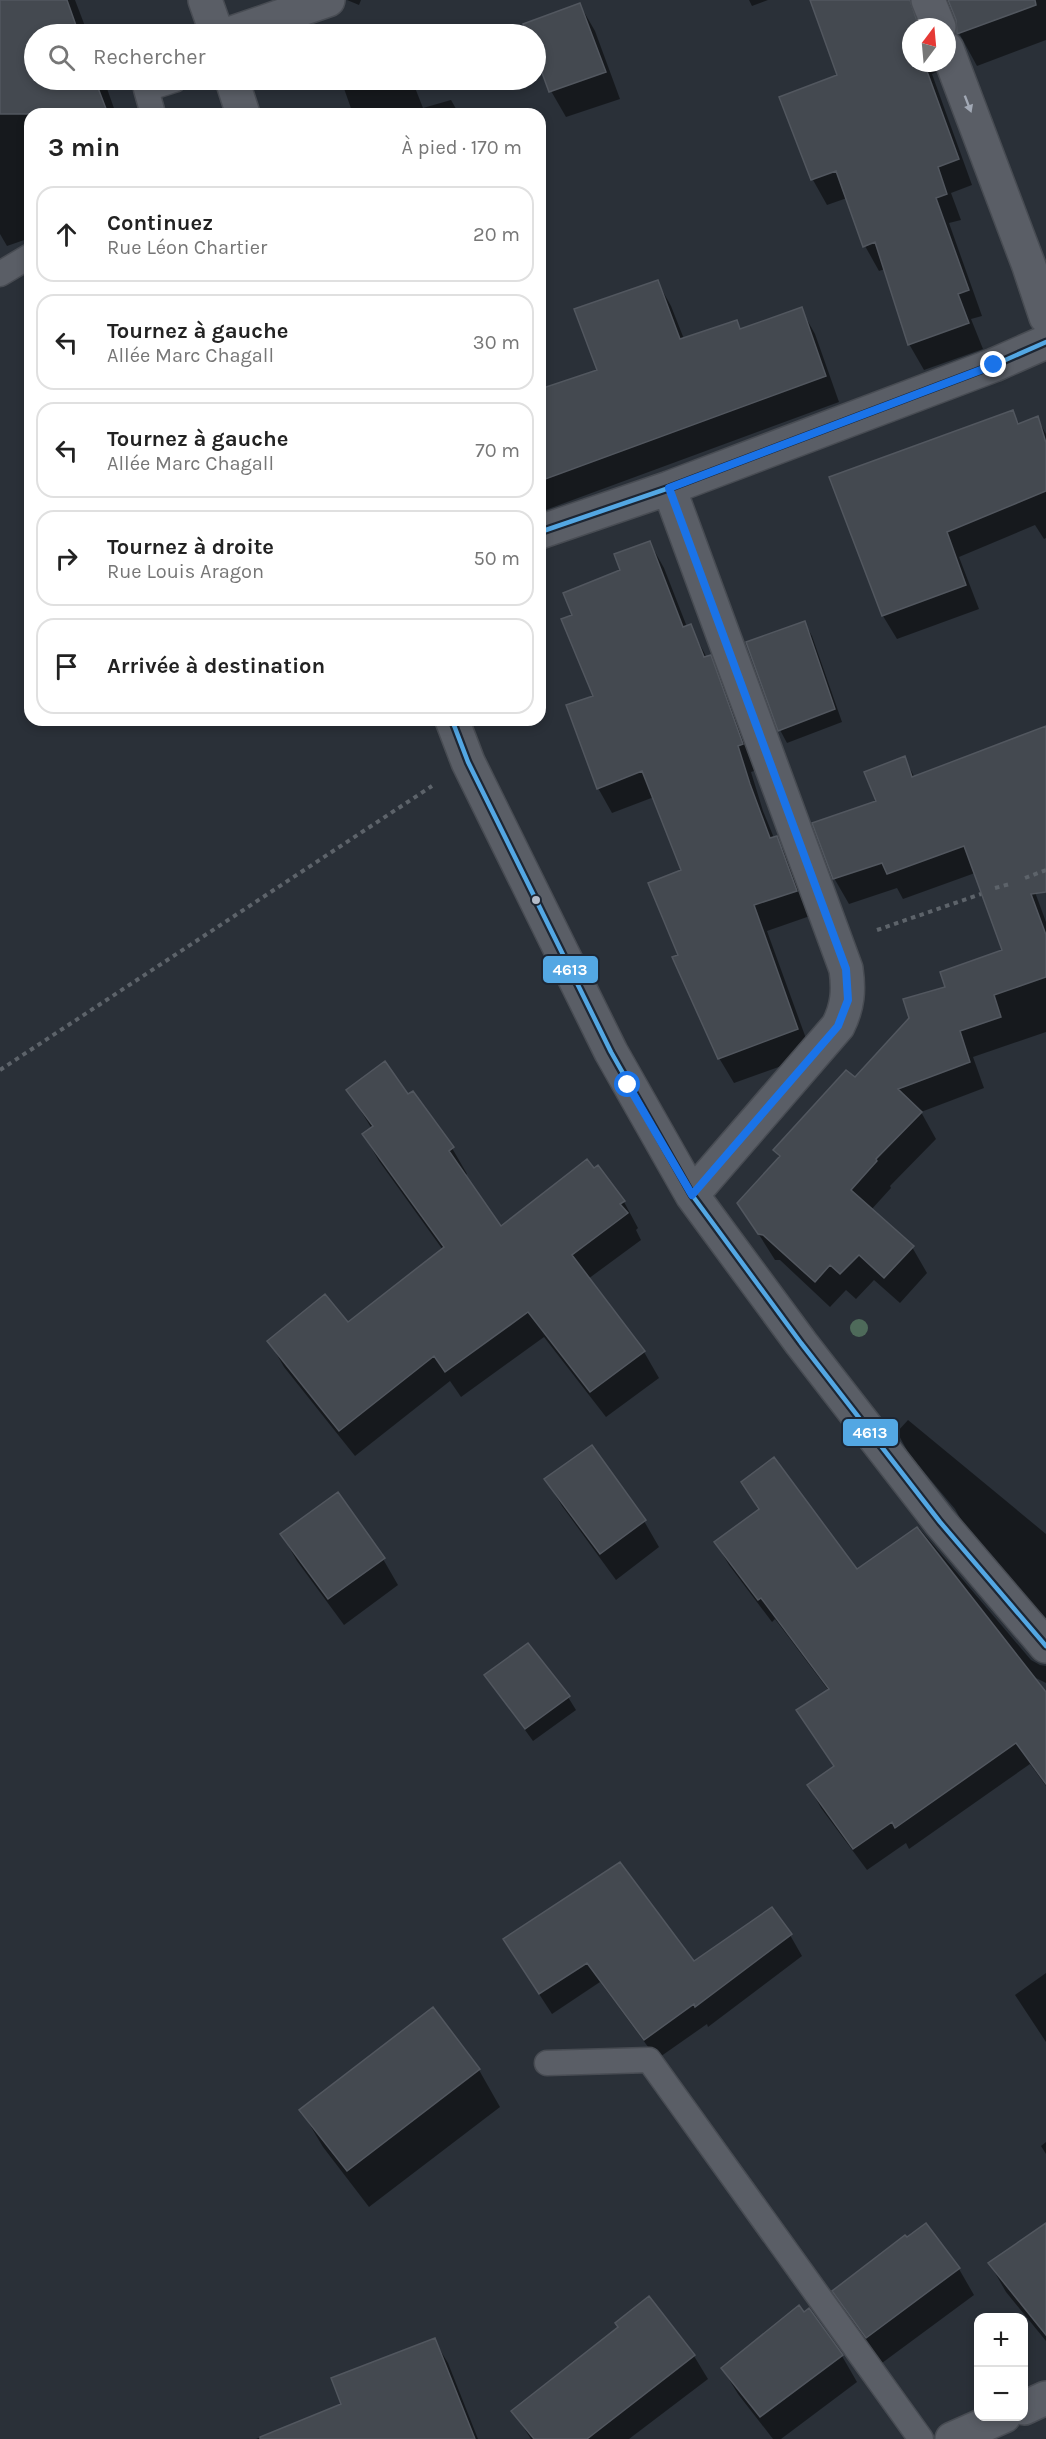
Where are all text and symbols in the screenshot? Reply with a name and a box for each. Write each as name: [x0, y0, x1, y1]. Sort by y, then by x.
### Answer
north arrow: [902, 18, 956, 72]
search box: [24, 24, 546, 90]
icon: search: [45, 41, 78, 74]
text: Rechercher: [93, 44, 206, 70]
one-way arrow: [964, 95, 973, 113]
text: 3 min: [48, 132, 120, 163]
text: À pied · 170 m: [402, 136, 522, 159]
text: Continuez: [107, 210, 213, 236]
icon: ahead: [50, 218, 83, 251]
text: 20 m: [473, 223, 520, 246]
text: Rue Léon Chartier: [107, 236, 267, 259]
text: Tournez à gauche: [107, 318, 288, 344]
icon: left: [50, 326, 83, 359]
text: 30 m: [473, 331, 520, 354]
text: Allée Marc Chagall: [107, 344, 274, 367]
route end: [980, 351, 1006, 377]
text: Tournez à gauche: [107, 426, 288, 452]
icon: left: [50, 434, 83, 467]
text: 70 m: [475, 439, 520, 462]
text: Allée Marc Chagall: [107, 452, 274, 475]
text: Tournez à droite: [107, 534, 274, 560]
icon: right: [50, 542, 83, 575]
text: 50 m: [473, 547, 520, 570]
text: Rue Louis Aragon: [107, 560, 264, 583]
icon: arrive: [50, 650, 83, 683]
text: Arrivée à destination: [107, 653, 325, 679]
unlabelled marker: [530, 894, 542, 906]
line badge: 4613: [542, 955, 599, 984]
text: 4613: [553, 960, 587, 979]
route start: [614, 1071, 640, 1097]
line badge: 4613: [842, 1418, 899, 1447]
text: 4613: [853, 1423, 887, 1442]
map controls: [974, 2313, 1028, 2421]
button: +: [974, 2313, 1028, 2367]
button: −: [974, 2367, 1028, 2421]

